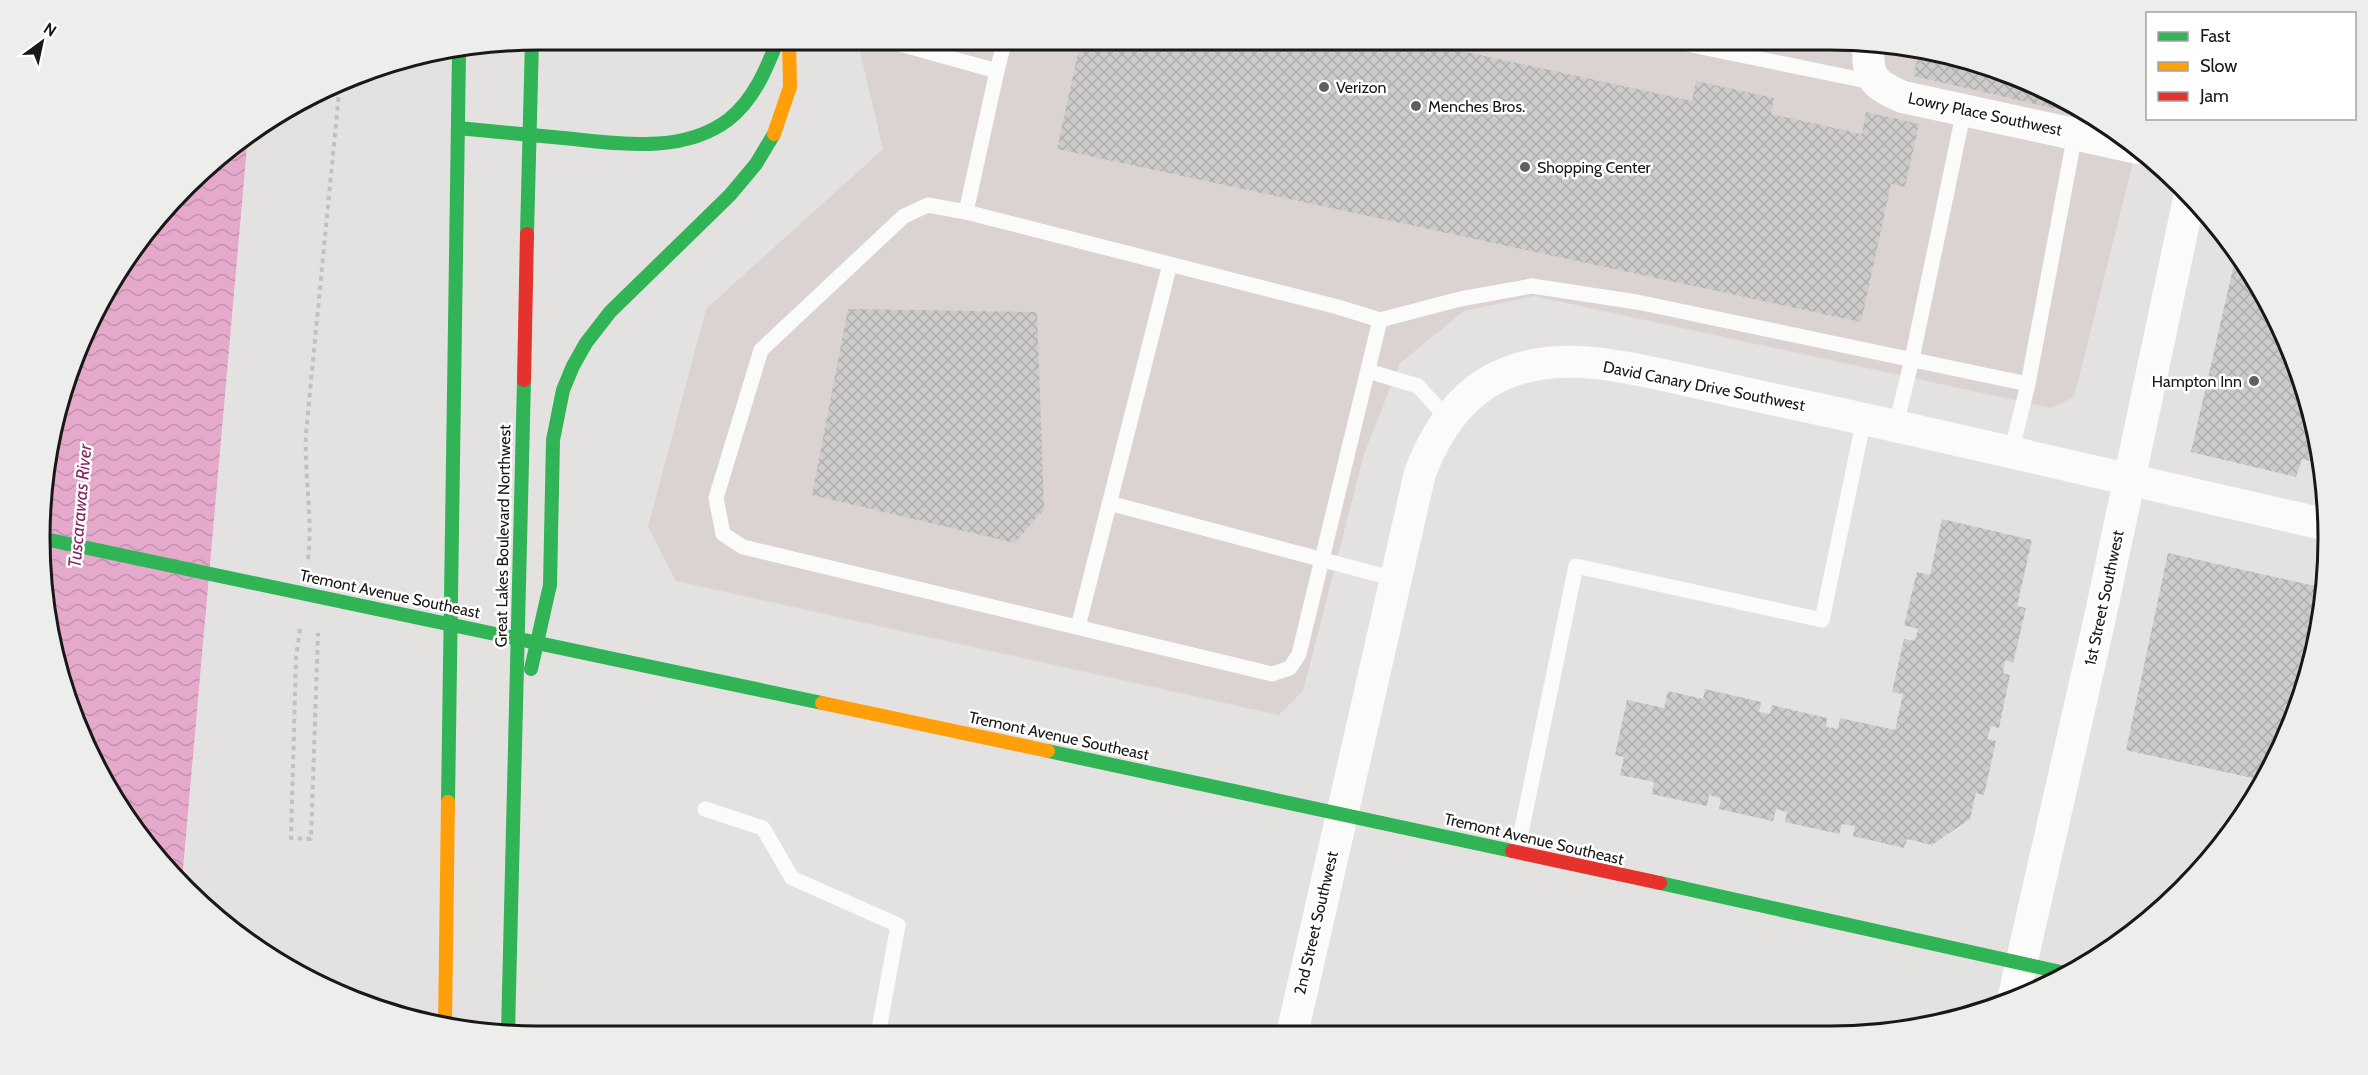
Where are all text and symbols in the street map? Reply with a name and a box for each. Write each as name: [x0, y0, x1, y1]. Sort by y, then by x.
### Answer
north arrow: [12, 12, 72, 72]
legend: [2146, 12, 2356, 120]
text: N: [40, 19, 60, 41]
text: Fast: [2200, 25, 2231, 47]
text: Slow: [2200, 55, 2237, 77]
place label: Verizon: [1336, 78, 1387, 97]
marker: Verizon: [1317, 80, 1331, 94]
text: Jam: [2199, 85, 2229, 107]
street label: Lowry Place Southwest: [1906, 88, 2064, 140]
place label: Menches Bros.: [1428, 97, 1525, 116]
marker: Menches Bros.: [1409, 99, 1423, 113]
place label: Shopping Center: [1537, 158, 1652, 177]
marker: Shopping Center: [1518, 160, 1532, 174]
street label: David Canary Drive Southwest: [1601, 357, 1807, 415]
place label: Hampton Inn: [2152, 372, 2242, 391]
marker: Hampton Inn: [2247, 374, 2261, 388]
street label: Great Lakes Boulevard Northwest: [492, 424, 514, 648]
water label: Tuscarawas River: [64, 442, 96, 569]
street label: 1st Street Southwest: [2080, 528, 2128, 667]
street label: Tremont Avenue Southeast: [298, 566, 482, 623]
street label: Tremont Avenue Southeast: [967, 708, 1151, 765]
street label: Tremont Avenue Southeast: [1442, 809, 1626, 869]
street label: 2nd Street Southwest: [1290, 849, 1342, 997]

